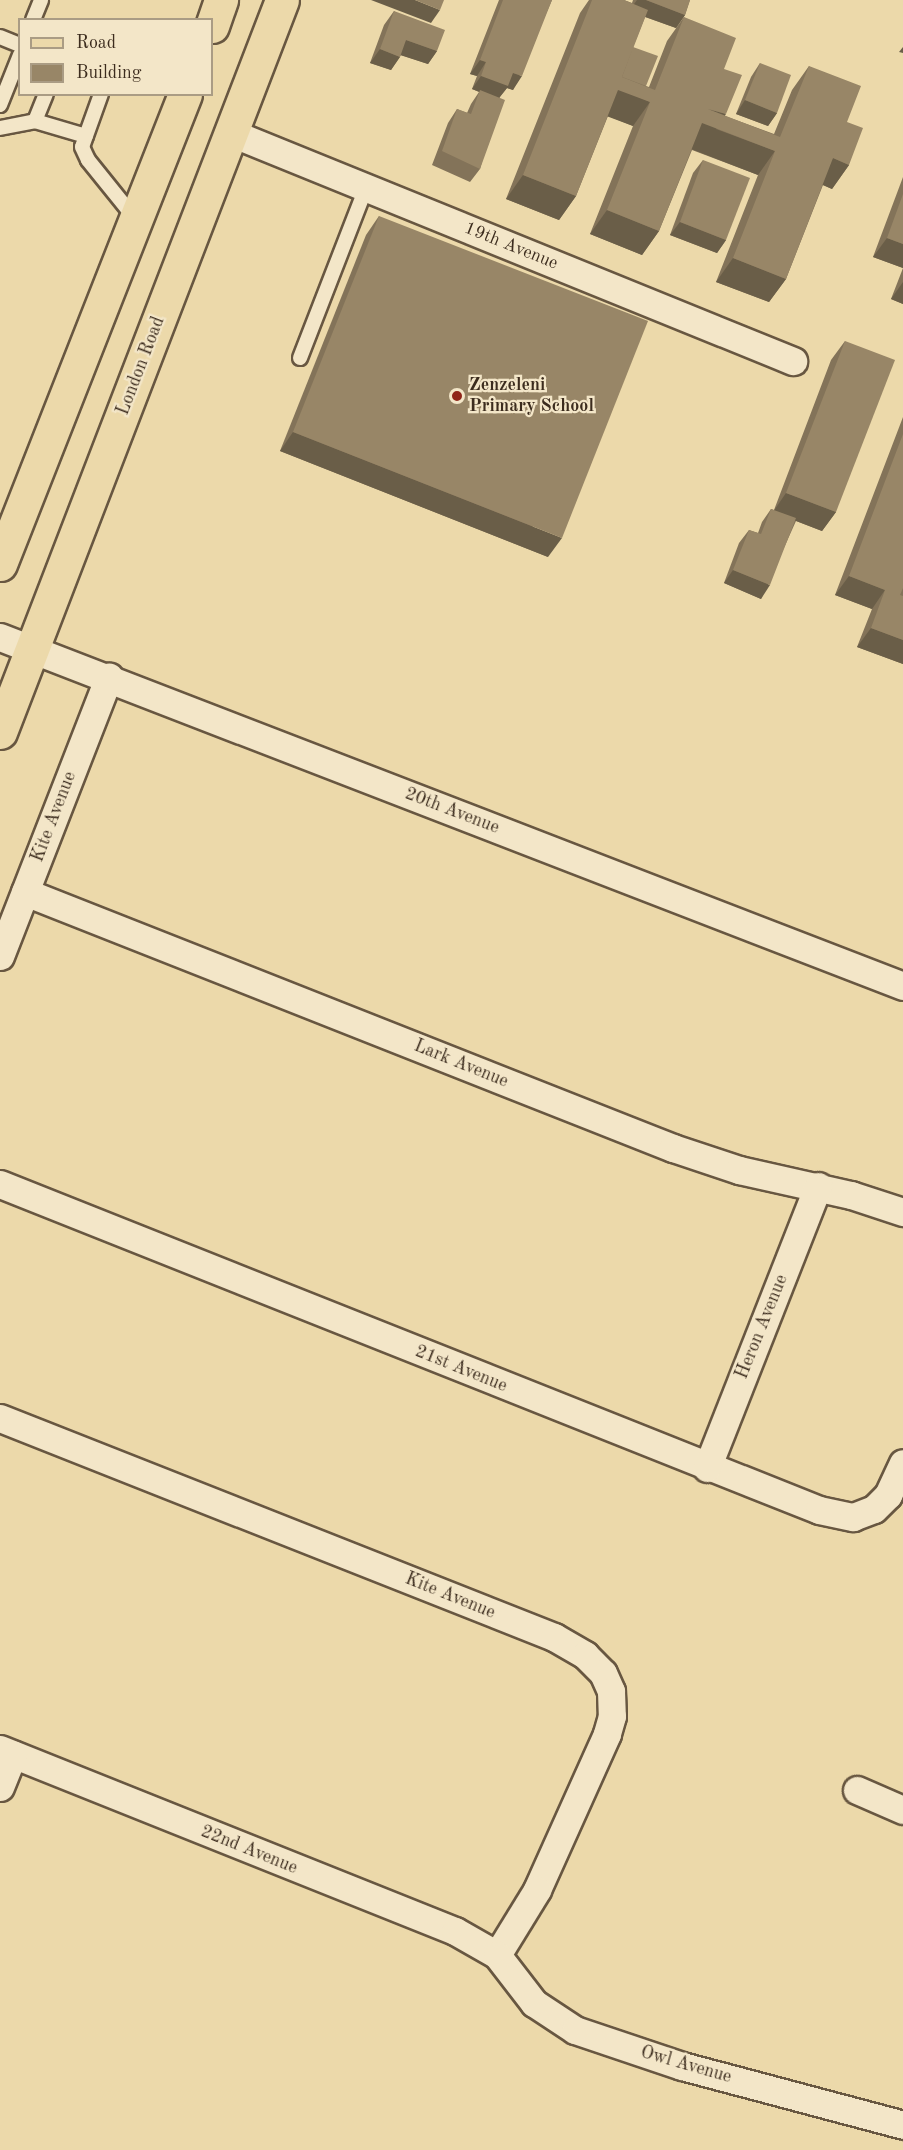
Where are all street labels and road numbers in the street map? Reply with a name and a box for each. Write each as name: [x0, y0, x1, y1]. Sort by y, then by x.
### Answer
street label: 19th Avenue: [461, 217, 561, 275]
street label: London Road: [112, 314, 170, 418]
street label: Kite Avenue: [27, 769, 81, 865]
street label: 20th Avenue: [402, 783, 502, 839]
street label: Lark Avenue: [411, 1035, 511, 1093]
street label: Heron Avenue: [731, 1272, 793, 1382]
street label: 21st Avenue: [412, 1341, 510, 1397]
street label: Kite Avenue: [402, 1568, 498, 1624]
street label: 22nd Avenue: [198, 1821, 300, 1879]
street label: Owl Avenue: [638, 2042, 734, 2088]

